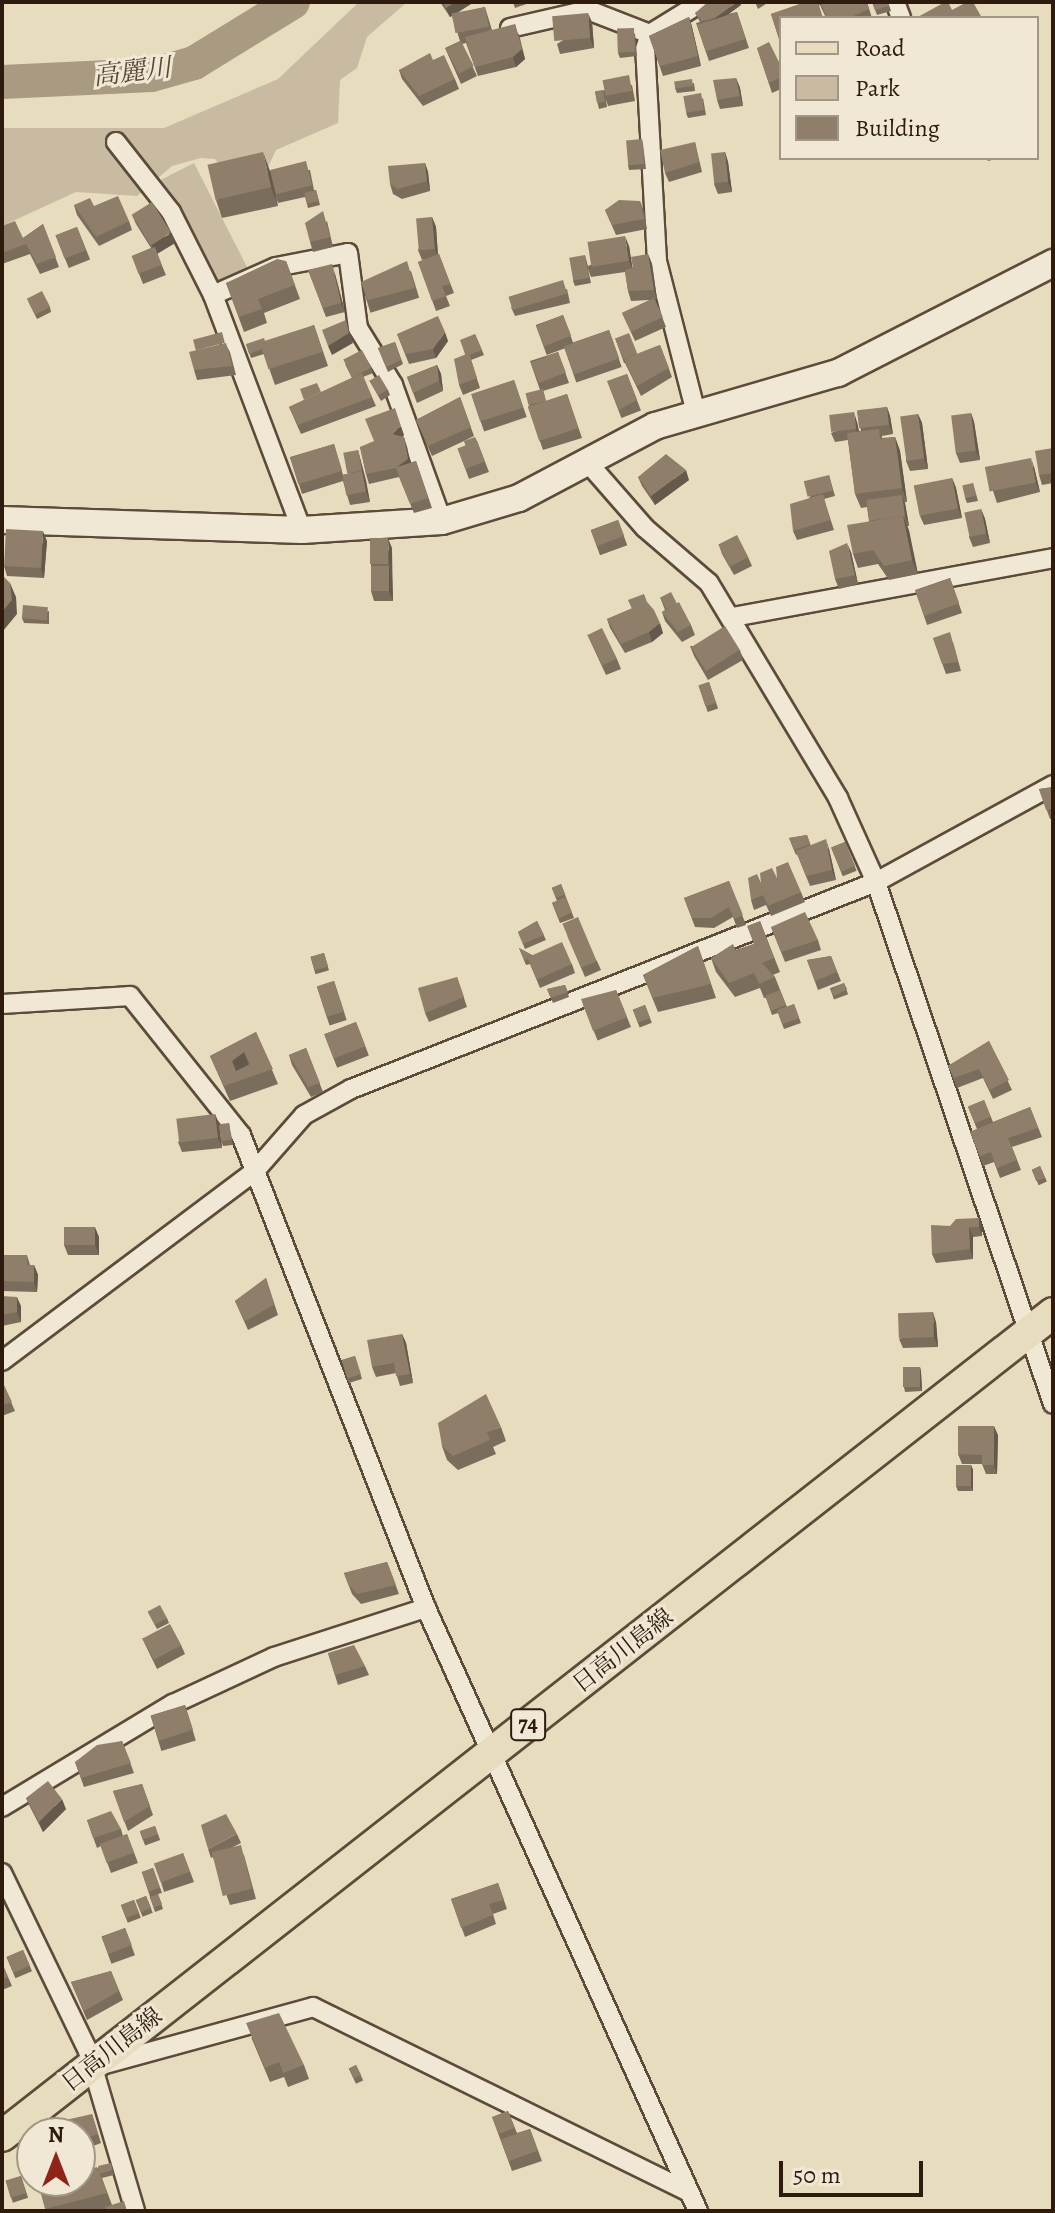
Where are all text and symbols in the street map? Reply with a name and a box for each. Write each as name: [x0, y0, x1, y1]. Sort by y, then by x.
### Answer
legend: [779, 16, 1039, 160]
text: Road: [855, 32, 905, 64]
water label: 高麗川: [91, 52, 173, 92]
text: Park: [855, 72, 900, 104]
text: Building: [855, 112, 940, 144]
street label: 日高川島線: [567, 1603, 679, 1699]
road number: 74: [510, 1707, 546, 1743]
street label: 日高川島線: [56, 2002, 168, 2098]
north arrow: [16, 2117, 96, 2197]
text: N: [48, 2120, 64, 2150]
scale bar: [783, 2145, 927, 2195]
text: 50 m: [793, 2159, 841, 2191]

